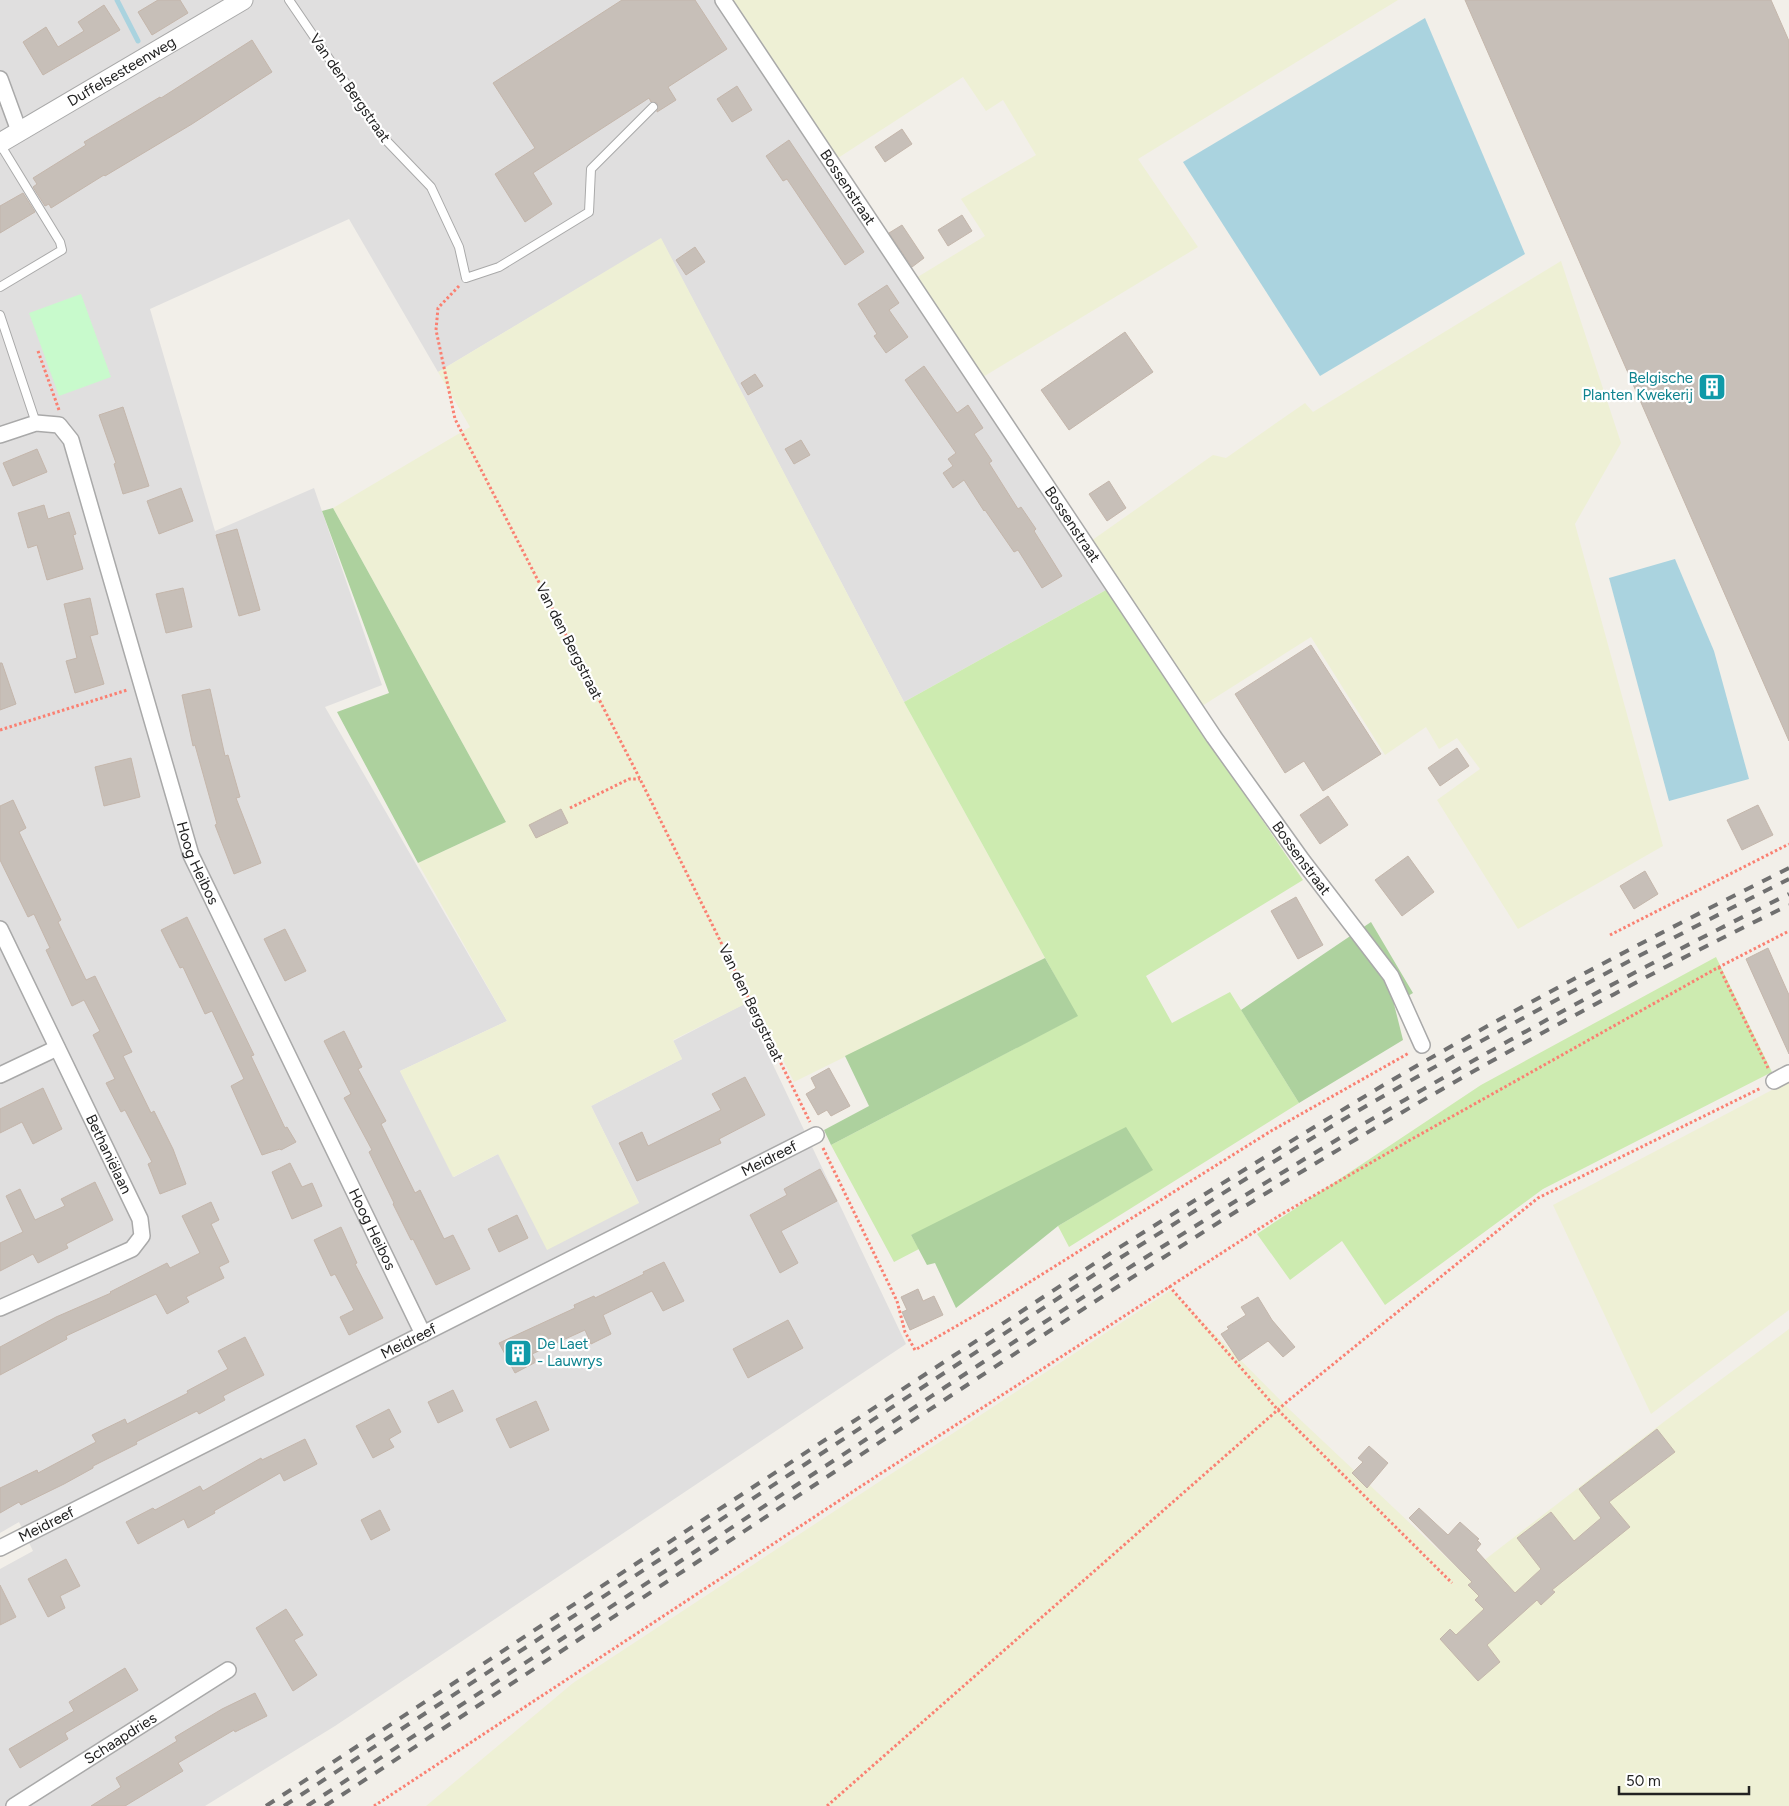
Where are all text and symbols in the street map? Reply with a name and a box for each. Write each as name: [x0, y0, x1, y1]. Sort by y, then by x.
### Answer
street label: Van den Bergstraat: [306, 30, 394, 146]
street label: Duffelsesteenweg: [64, 33, 179, 110]
street label: Bossenstraat: [816, 146, 880, 229]
place label: Belgische Planten Kwekerij: [1582, 369, 1693, 404]
building icon: Belgische Planten Kwekerij: [1697, 372, 1727, 402]
street label: Bossenstraat: [1041, 483, 1104, 566]
street label: Van den Bergstraat: [532, 580, 606, 703]
street label: Bossenstraat: [1268, 818, 1335, 899]
street label: Hoog Heibos: [173, 819, 223, 908]
street label: Van den Bergstraat: [715, 941, 787, 1065]
street label: Bethaniëlaan: [82, 1111, 136, 1197]
street label: Meidreef: [738, 1137, 800, 1180]
street label: Hoog Heibos: [345, 1185, 400, 1273]
street label: Meidreef: [378, 1319, 440, 1363]
place label: De Laet - Lauwrys: [537, 1335, 603, 1370]
building icon: De Laet - Lauwrys: [503, 1338, 533, 1368]
street label: Meidreef: [15, 1503, 78, 1546]
street label: Schaapdries: [81, 1709, 160, 1768]
scale bar: [1619, 1764, 1749, 1796]
text: 50 m: [1626, 1772, 1661, 1790]

